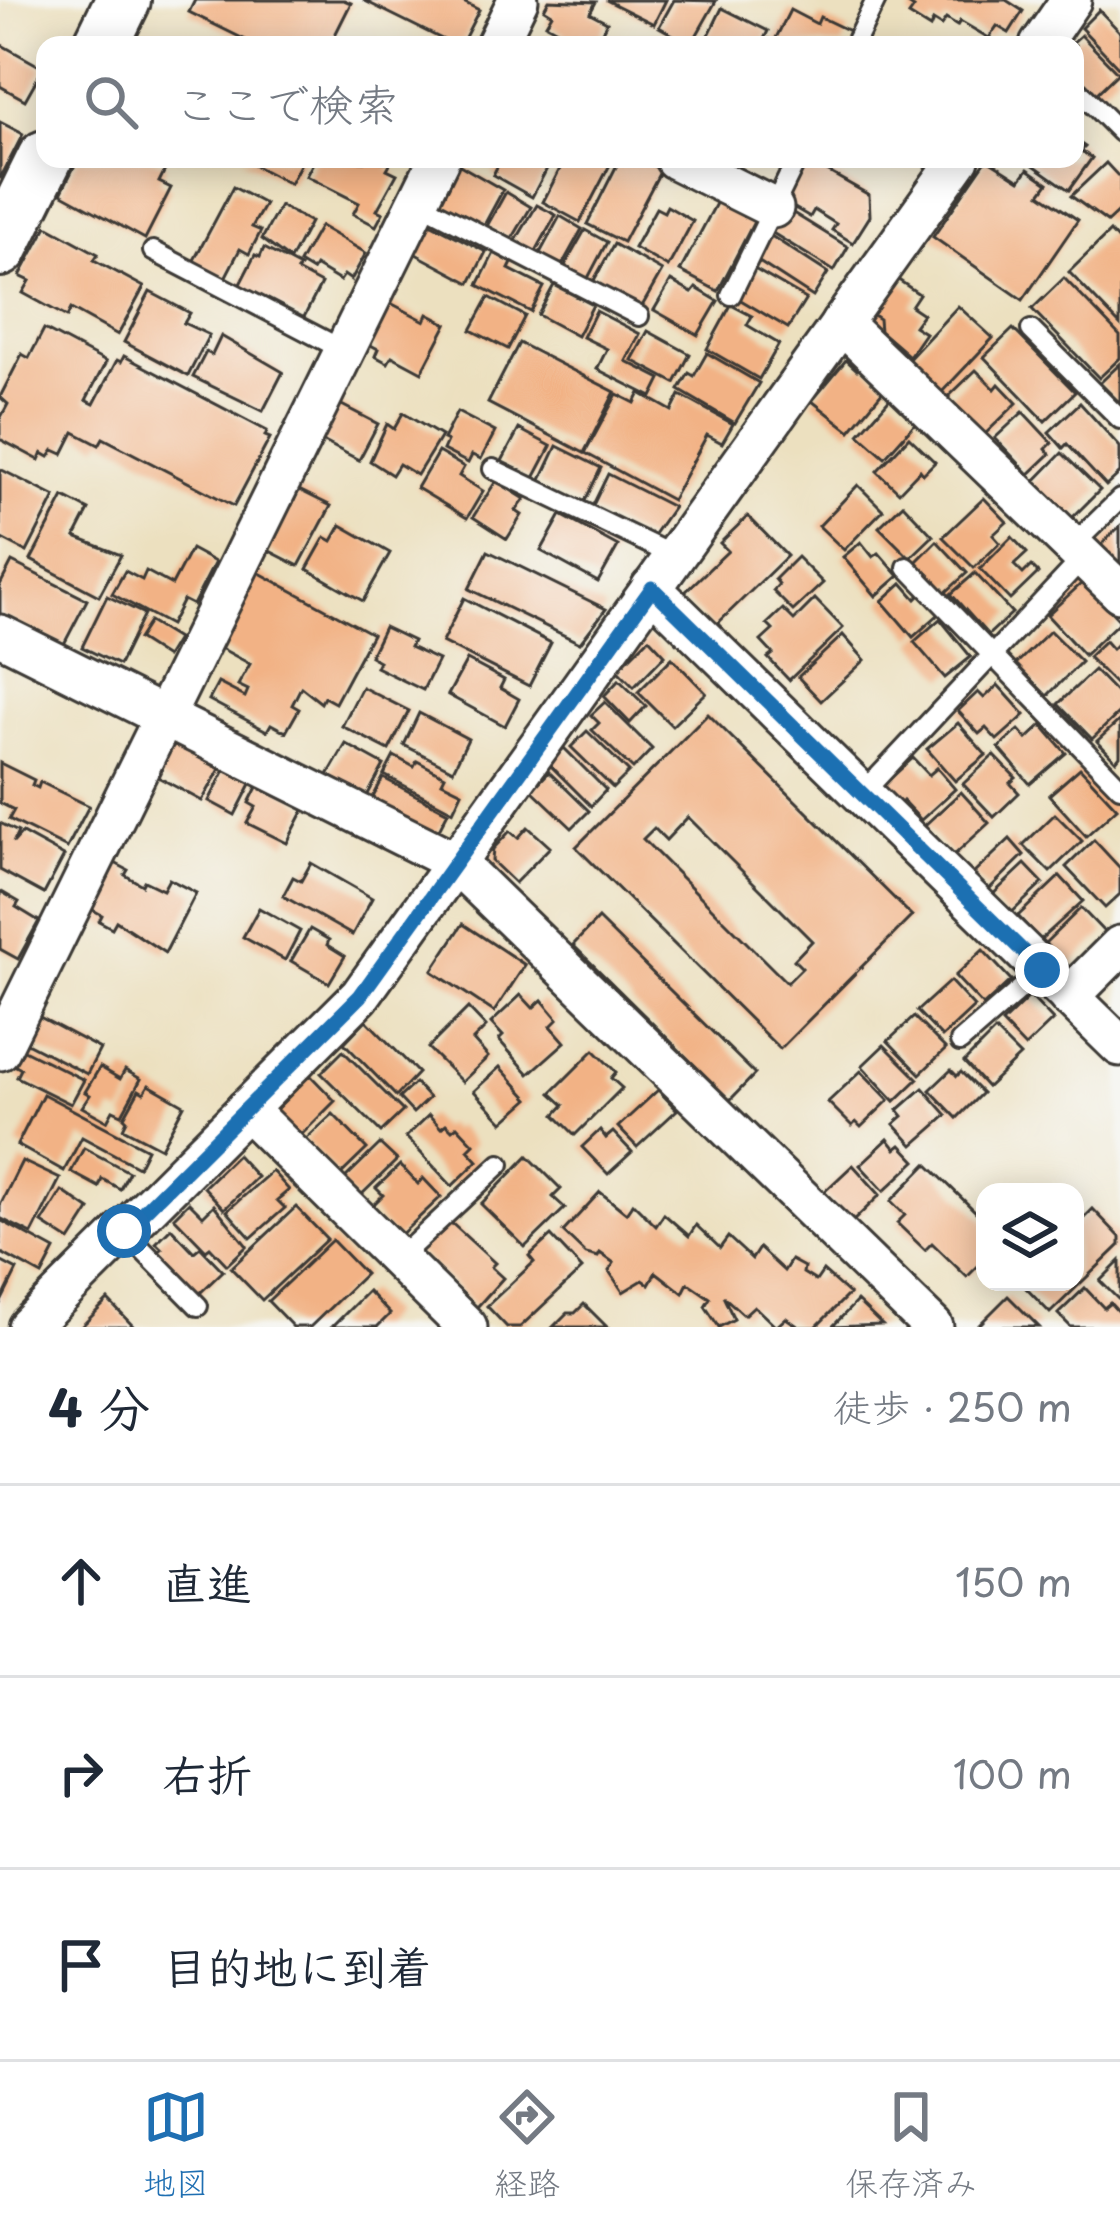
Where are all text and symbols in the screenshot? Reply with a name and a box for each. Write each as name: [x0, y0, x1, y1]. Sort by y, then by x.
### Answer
search box: [36, 36, 1084, 168]
text: ここで検索: [174, 68, 399, 136]
icon: search: [78, 69, 144, 135]
route end: [1015, 943, 1069, 997]
map controls: [976, 1183, 1084, 1291]
button: layers: [976, 1183, 1084, 1291]
route start: [97, 1204, 151, 1258]
text: 4 分: [48, 1367, 150, 1444]
text: 徒歩 · 250 m: [833, 1376, 1072, 1435]
text: 直進: [162, 1547, 252, 1615]
icon: ahead: [48, 1548, 114, 1614]
text: 150 m: [955, 1551, 1072, 1610]
text: 右折: [162, 1739, 252, 1807]
icon: right: [48, 1740, 114, 1806]
text: 100 m: [953, 1743, 1072, 1802]
text: 目的地に到着: [162, 1931, 432, 1999]
icon: arrive: [48, 1932, 114, 1998]
tab: 地図: [143, 2084, 209, 2206]
tab: 経路: [494, 2084, 560, 2206]
tab: 保存済み: [845, 2084, 977, 2206]

